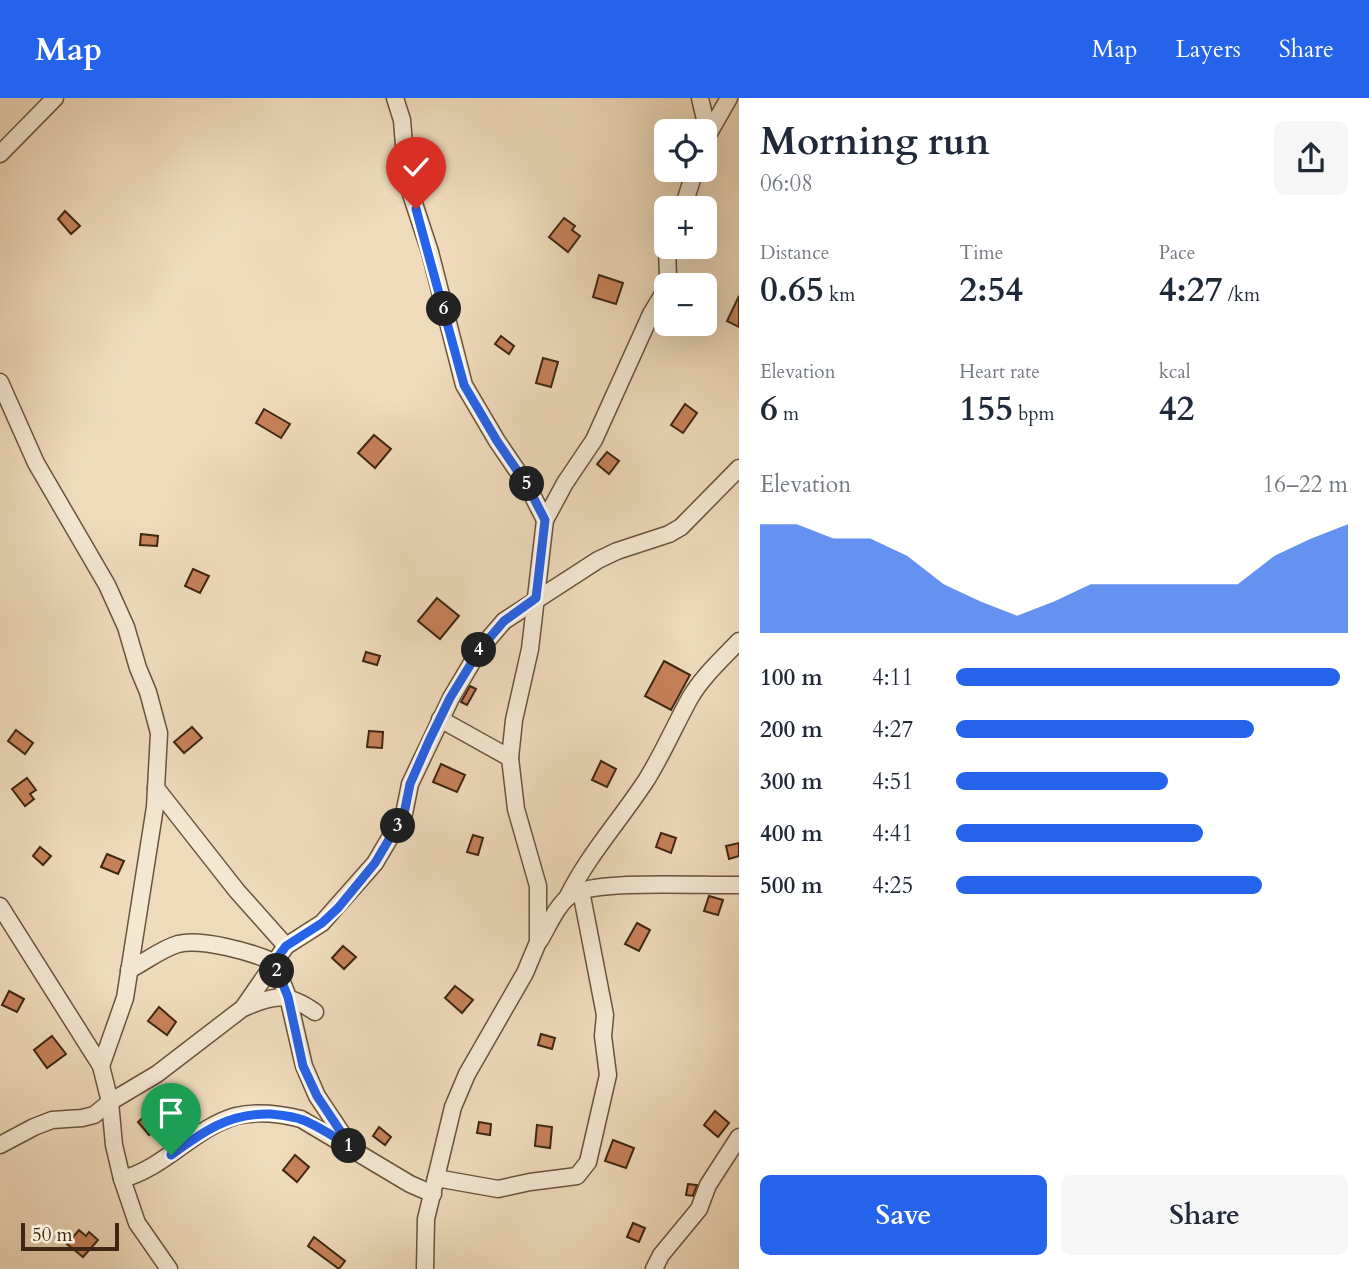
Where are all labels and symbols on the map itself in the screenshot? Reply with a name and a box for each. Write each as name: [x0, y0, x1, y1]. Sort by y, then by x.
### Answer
pin: [386, 137, 446, 209]
pin: 6: [426, 292, 462, 326]
pin: 5: [510, 466, 544, 502]
pin: 4: [462, 632, 496, 668]
pin: 3: [380, 808, 416, 844]
pin: 2: [260, 954, 294, 988]
pin: [141, 1083, 201, 1155]
pin: 1: [332, 1128, 366, 1164]
scale bar: [21, 1220, 119, 1252]

